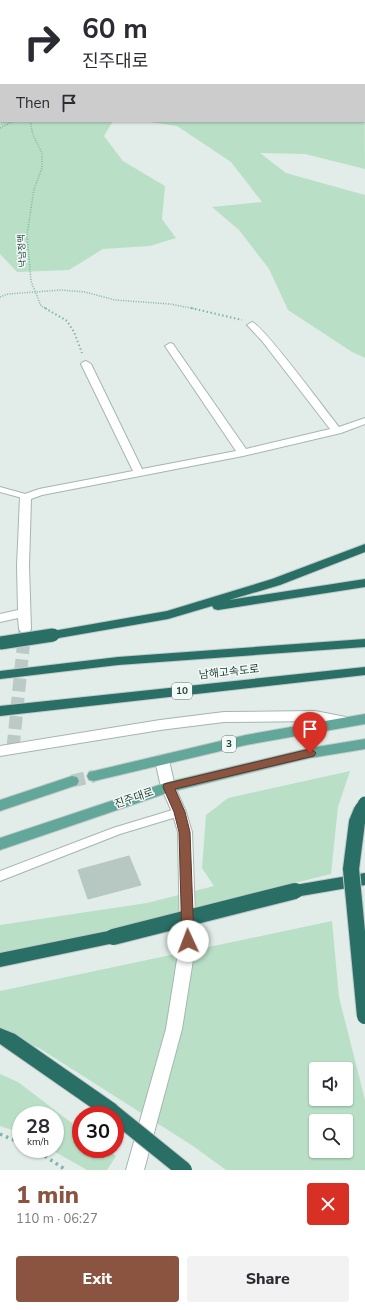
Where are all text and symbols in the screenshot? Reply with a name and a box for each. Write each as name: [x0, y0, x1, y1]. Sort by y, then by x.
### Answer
text: 60 m: [82, 10, 148, 48]
icon: right: [16, 16, 68, 68]
text: 진주대로: [82, 49, 148, 73]
icon: arrive: [58, 92, 80, 114]
text: Then: [16, 93, 50, 113]
street label: 낙남정맥: [15, 234, 29, 268]
street label: 남해고속도로: [198, 661, 260, 683]
road number: 10: [172, 683, 192, 699]
pin: [293, 712, 327, 753]
icon: arrive: [299, 718, 321, 740]
road number: 3: [222, 736, 236, 752]
street label: 진주대로: [112, 784, 156, 812]
position arrow: [167, 920, 209, 962]
map controls: [309, 1062, 353, 1158]
button: sound: [309, 1062, 353, 1106]
speed limit sign: 30: [72, 1106, 124, 1158]
text: 28: [26, 1113, 50, 1140]
button: search: [309, 1114, 353, 1158]
text: km/h: [27, 1135, 49, 1149]
text: 1 min: [16, 1179, 79, 1211]
button: close: [307, 1183, 349, 1225]
text: 110 m · 06:27: [16, 1210, 98, 1228]
button: Exit: [16, 1256, 179, 1302]
button: Share: [187, 1256, 349, 1302]

